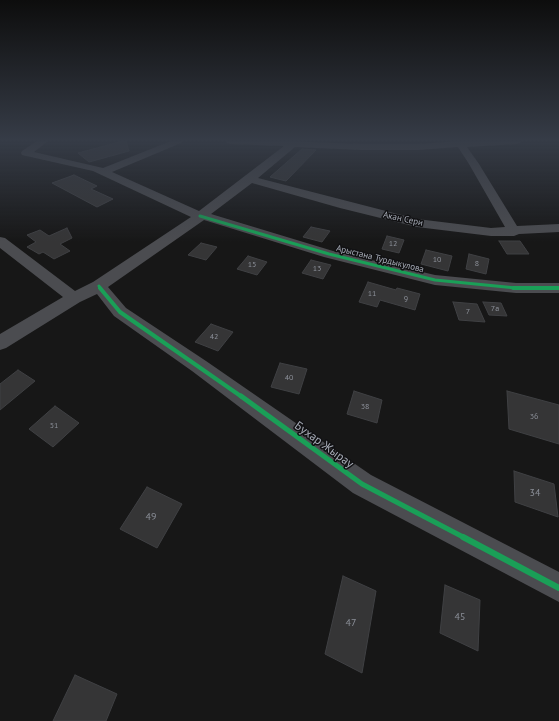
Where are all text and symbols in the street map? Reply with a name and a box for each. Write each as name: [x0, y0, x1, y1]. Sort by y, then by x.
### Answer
street label: Акан Сери: [382, 210, 424, 228]
house number: 12: [389, 239, 397, 249]
street label: Арыстана Турдыкулова: [335, 243, 425, 275]
house number: 10: [433, 255, 441, 265]
house number: 8: [475, 259, 479, 269]
house number: 15: [248, 260, 256, 270]
house number: 13: [313, 264, 321, 274]
house number: 11: [368, 289, 376, 299]
house number: 9: [404, 294, 408, 304]
house number: 7а: [491, 304, 499, 314]
house number: 7: [466, 307, 470, 317]
house number: 42: [210, 332, 218, 342]
house number: 40: [285, 373, 293, 383]
house number: 38: [361, 402, 369, 412]
house number: 36: [530, 412, 538, 422]
street label: Бухар Жырау: [292, 419, 356, 471]
house number: 51: [50, 421, 58, 431]
house number: 34: [530, 487, 540, 499]
house number: 49: [146, 511, 156, 523]
house number: 45: [455, 611, 465, 623]
house number: 47: [346, 617, 356, 629]

